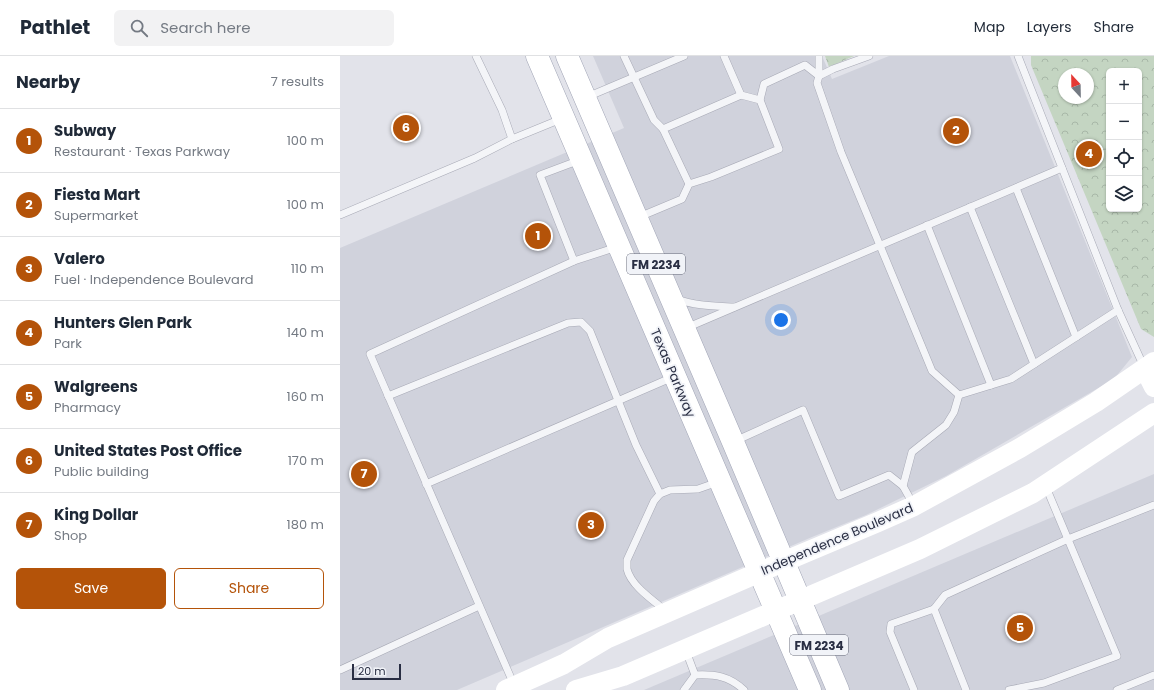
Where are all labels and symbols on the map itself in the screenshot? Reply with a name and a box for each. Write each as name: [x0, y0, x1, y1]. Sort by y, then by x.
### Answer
north arrow: [1058, 68, 1094, 104]
pin: 6: [393, 113, 419, 143]
pin: 2: [943, 116, 969, 146]
pin: 4: [1076, 139, 1102, 169]
pin: 1: [525, 221, 551, 251]
road number: FM 2234: [627, 254, 685, 274]
your location: [771, 310, 791, 330]
street label: Texas Parkway: [646, 326, 701, 421]
pin: 7: [351, 459, 377, 489]
street label: Independence Boulevard: [758, 498, 916, 580]
pin: 3: [578, 510, 604, 540]
pin: 5: [1007, 613, 1033, 643]
road number: FM 2234: [790, 635, 848, 655]
scale bar: [352, 662, 401, 681]

